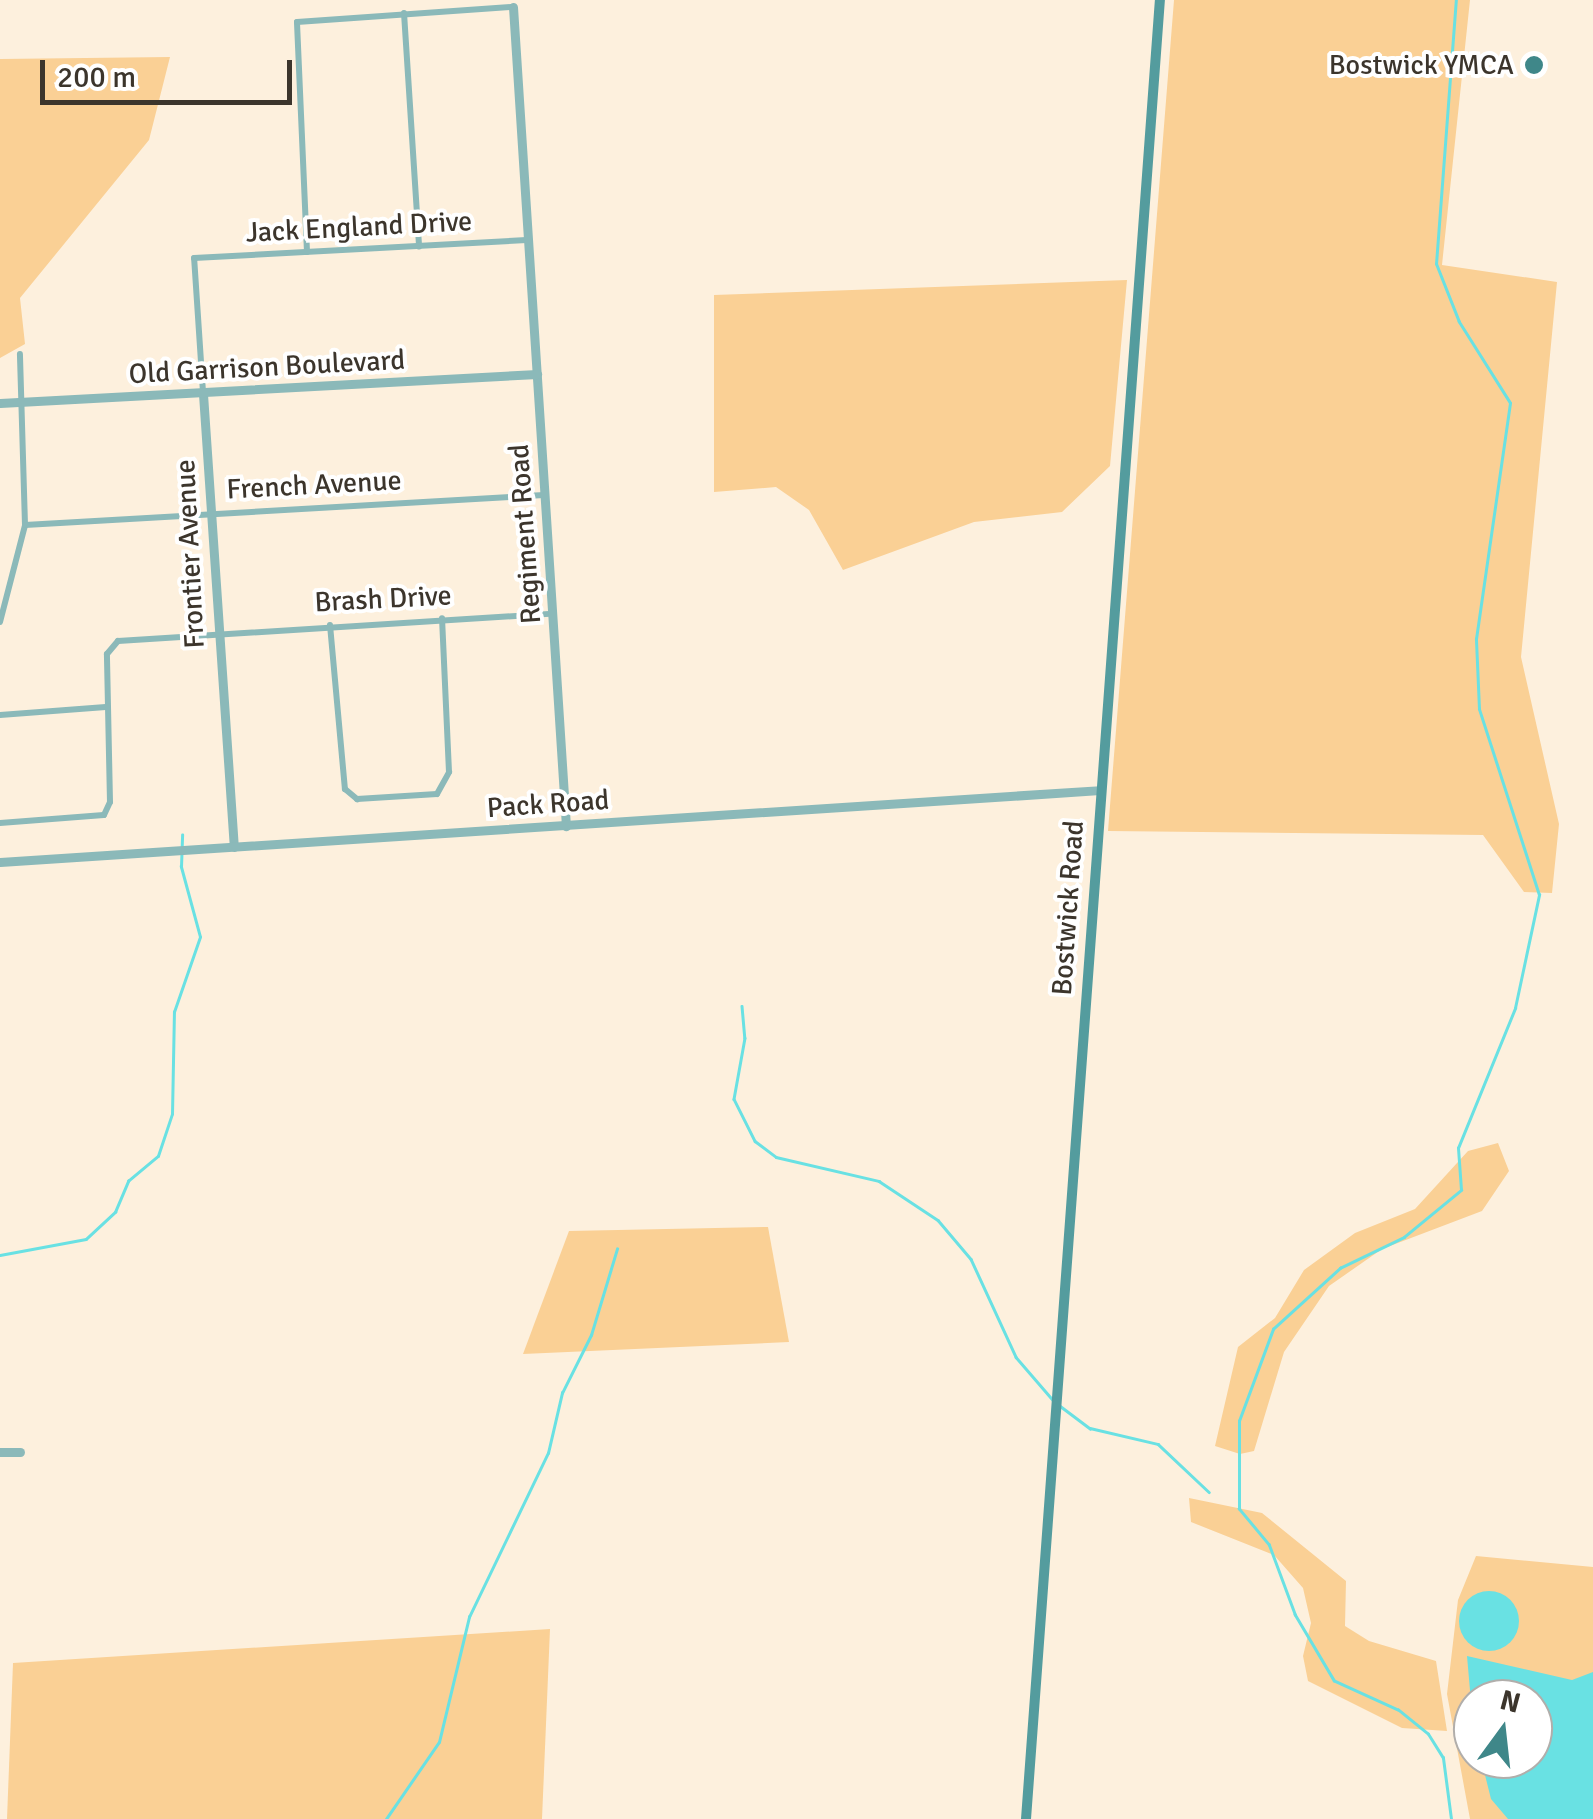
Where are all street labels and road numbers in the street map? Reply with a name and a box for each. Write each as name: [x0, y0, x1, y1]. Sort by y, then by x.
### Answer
street label: Jack England Drive: [245, 204, 473, 250]
street label: Old Garrison Boulevard: [128, 343, 406, 391]
street label: Regiment Road: [502, 443, 548, 625]
street label: Frontier Avenue: [168, 459, 212, 649]
street label: French Avenue: [226, 464, 402, 506]
street label: Brash Drive: [314, 579, 452, 619]
street label: Pack Road: [486, 783, 610, 825]
street label: Bostwick Road: [1045, 819, 1091, 997]

